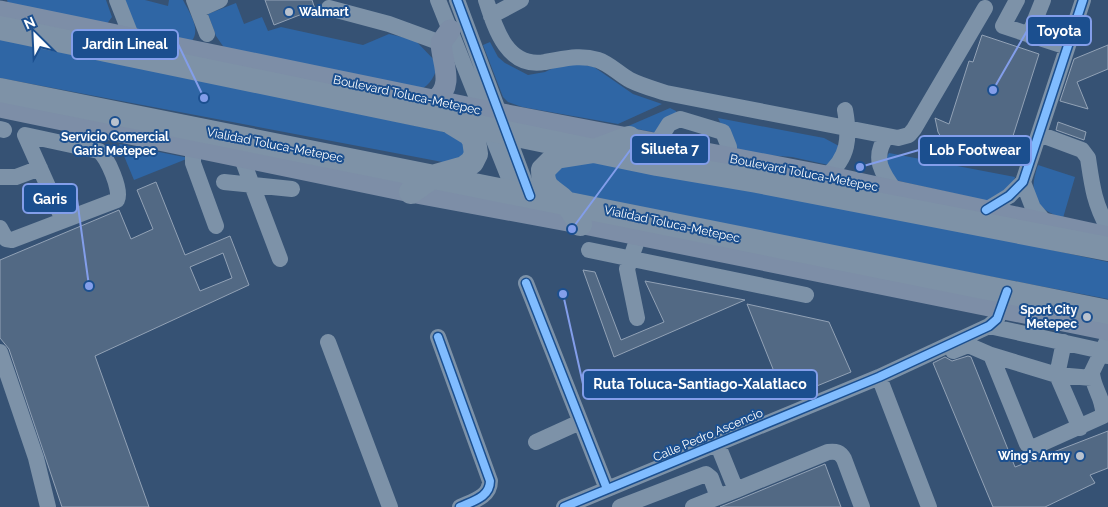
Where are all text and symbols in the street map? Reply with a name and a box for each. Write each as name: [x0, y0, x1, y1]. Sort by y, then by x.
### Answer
place label: Walmart: [299, 5, 349, 19]
marker: Walmart: [283, 6, 295, 18]
north arrow: [10, 10, 60, 60]
text: N: [22, 14, 38, 33]
callout: Toyota: [1027, 16, 1091, 45]
text: Toyota: [1037, 23, 1081, 39]
callout: Jardin Lineal: [72, 30, 178, 59]
text: Jardin Lineal: [82, 36, 168, 52]
street label: Boulevard Toluca-Metepec: [332, 73, 482, 118]
marker: Servicio Comercial Garis Metepec: [109, 116, 121, 128]
street label: Vialidad Toluca-Metepec: [206, 125, 345, 165]
place label: Servicio Comercial Garis Metepec: [61, 130, 169, 158]
callout: Silueta 7: [631, 135, 709, 164]
callout: Lob Footwear: [919, 136, 1031, 165]
text: Silueta 7: [641, 141, 699, 157]
text: Lob Footwear: [929, 142, 1022, 158]
street label: Boulevard Toluca-Metepec: [729, 152, 880, 194]
callout: Garis: [23, 184, 77, 213]
text: Garis: [33, 191, 67, 207]
street label: Vialidad Toluca-Metepec: [603, 203, 742, 245]
place label: Sport City Metepec: [1020, 303, 1077, 331]
marker: Sport City Metepec: [1081, 311, 1093, 323]
callout: Ruta Toluca-Santiago-Xalatlaco: [583, 370, 817, 399]
text: Ruta Toluca-Santiago-Xalatlaco: [593, 376, 807, 392]
street label: Calle Pedro Ascencio: [651, 406, 765, 464]
place label: Wing's Army: [998, 449, 1070, 463]
marker: Wing's Army: [1074, 450, 1086, 462]

